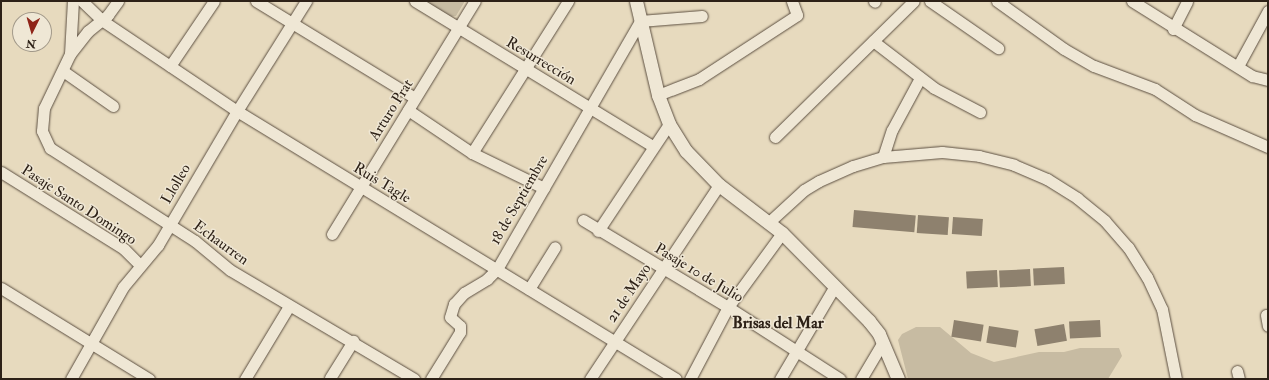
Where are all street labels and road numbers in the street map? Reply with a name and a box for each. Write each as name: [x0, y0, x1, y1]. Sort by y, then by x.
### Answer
street label: Resurrección: [503, 33, 579, 89]
street label: Arturo Prat: [365, 76, 417, 144]
street label: 18 de Septiembre: [486, 152, 552, 248]
street label: Ruis Tagle: [350, 159, 414, 207]
street label: Pasaje Santo Domingo: [18, 161, 140, 249]
street label: Llolleo: [157, 161, 195, 207]
street label: Echaurren: [190, 217, 252, 269]
street label: Pasaje 10 de Julio: [651, 239, 747, 307]
street label: 21 de Mayo: [603, 260, 655, 326]

